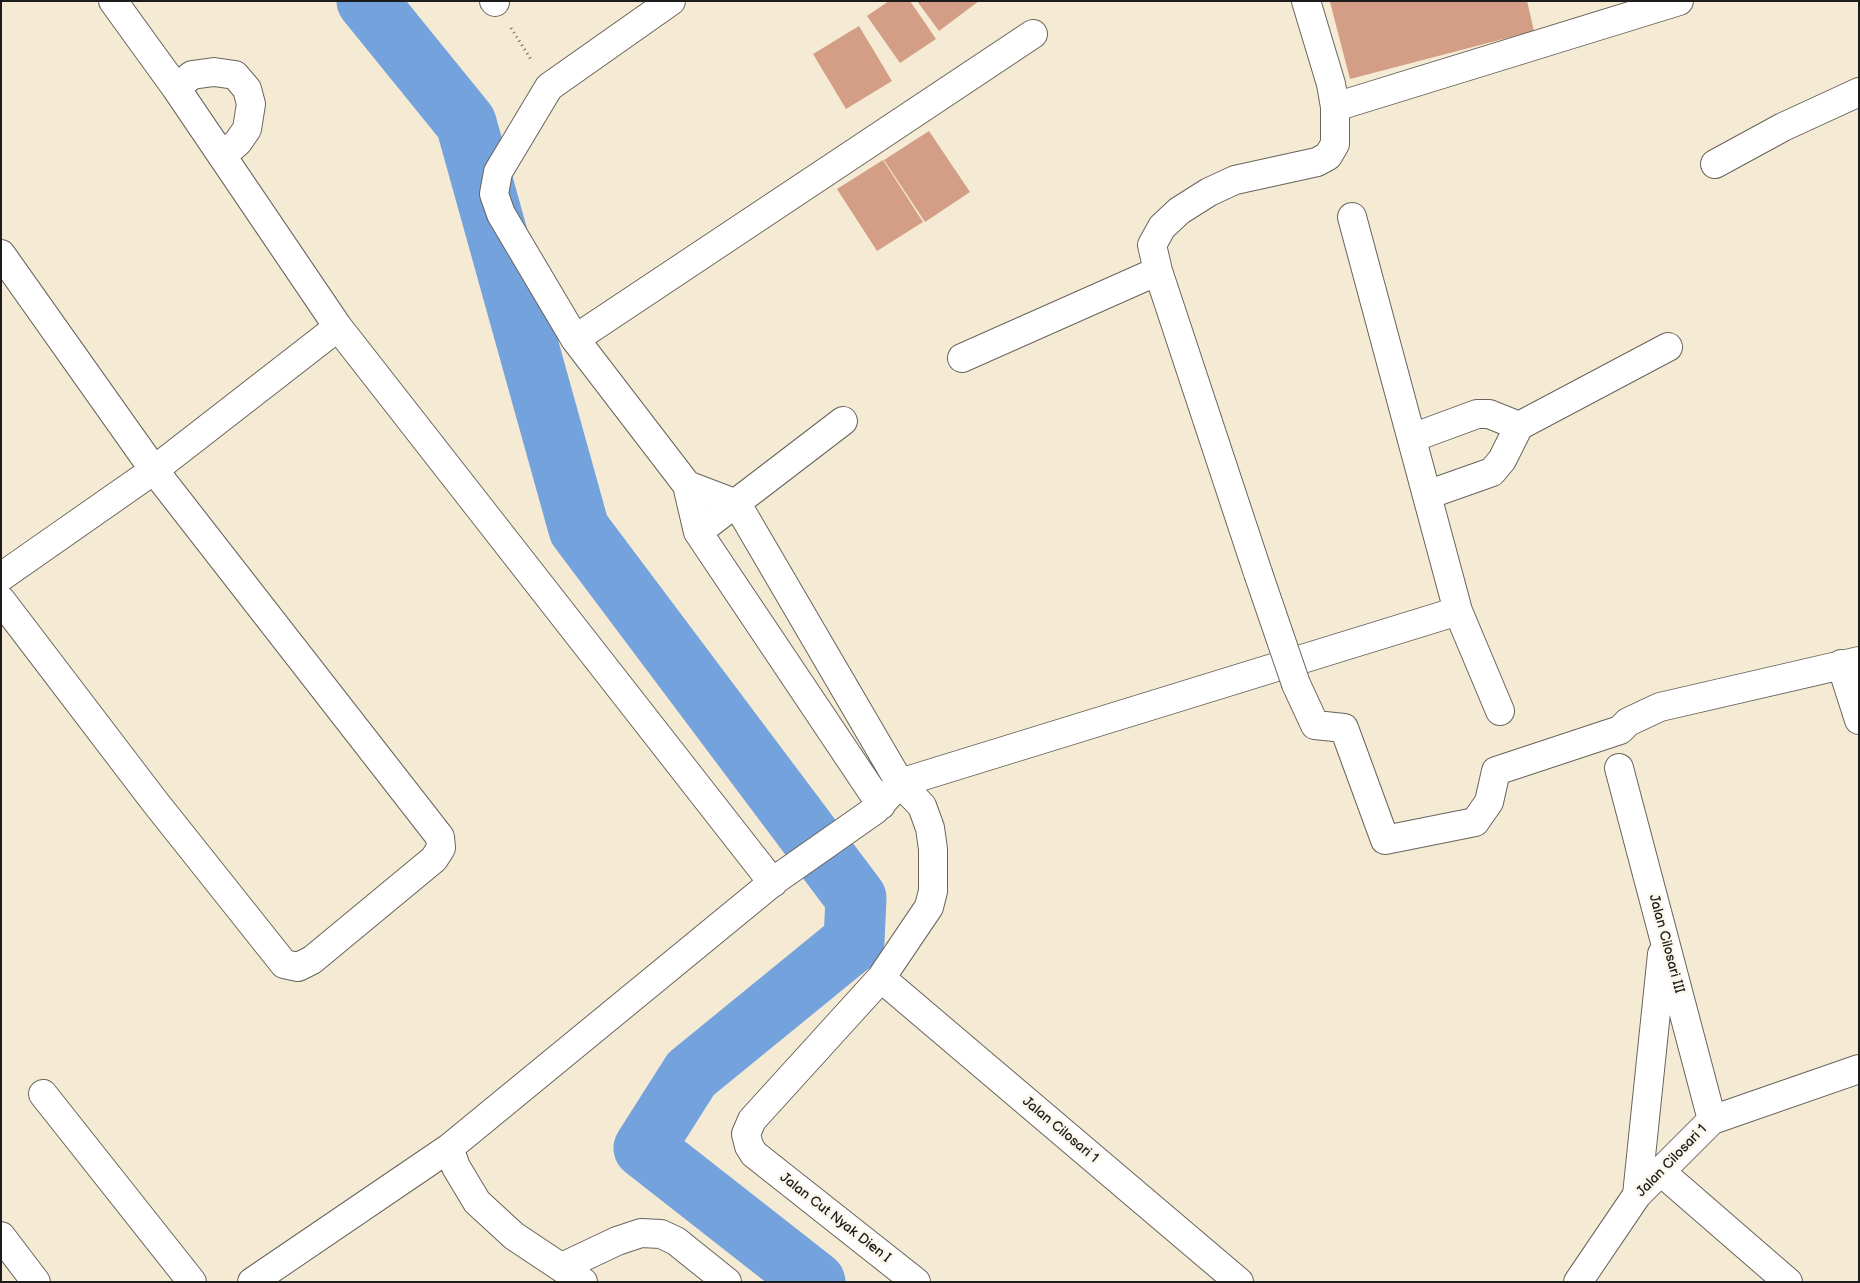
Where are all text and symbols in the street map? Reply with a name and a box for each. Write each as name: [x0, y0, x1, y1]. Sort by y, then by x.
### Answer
street label: Jalan Cilosari III: [1645, 893, 1687, 995]
street label: Jalan Cilosari 1: [1019, 1093, 1101, 1167]
street label: Jalan Cilosari 1: [1633, 1121, 1711, 1201]
street label: Jalan Cut Nyak Dien I: [776, 1169, 894, 1267]

